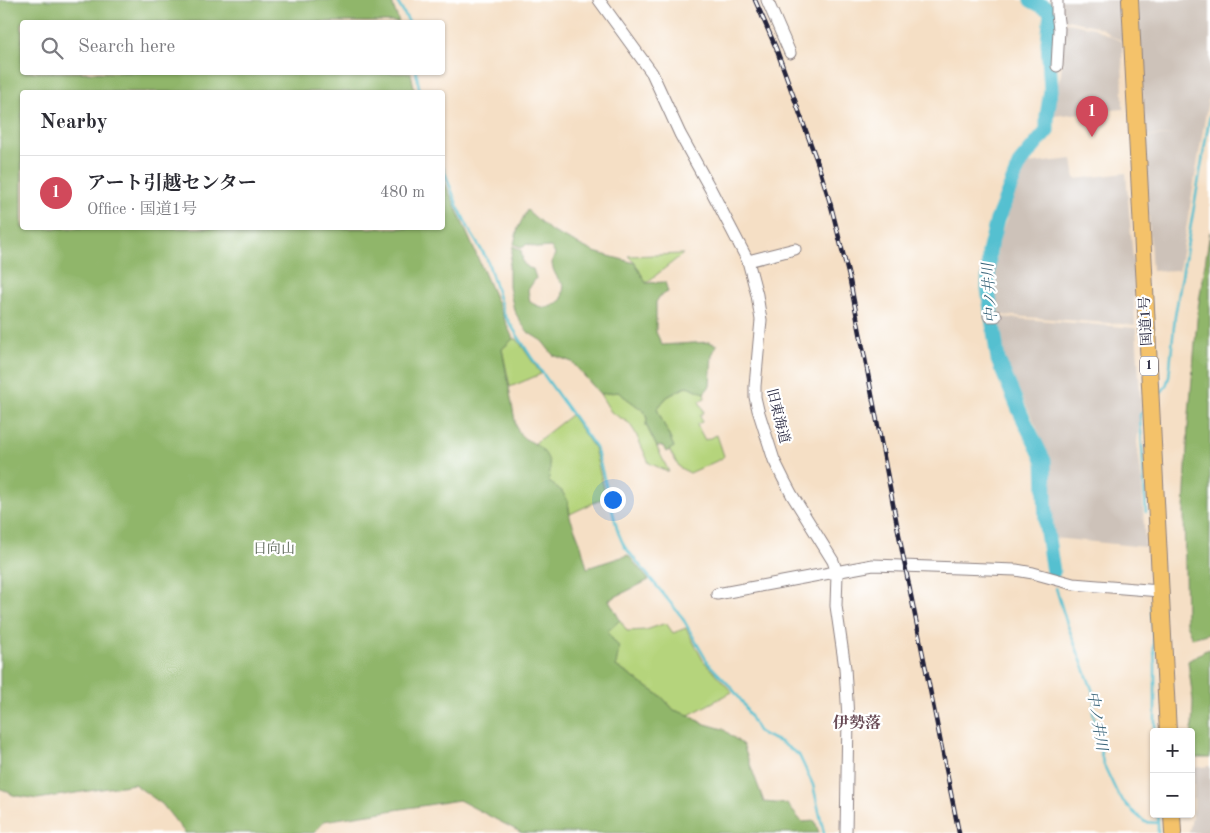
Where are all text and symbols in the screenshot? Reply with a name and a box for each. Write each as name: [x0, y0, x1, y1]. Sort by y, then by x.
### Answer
search box: [20, 20, 445, 75]
icon: search: [38, 34, 66, 62]
text: Search here: [78, 38, 175, 57]
pin: 1: [1076, 96, 1108, 137]
text: Nearby: [40, 112, 108, 133]
text: アート引越センター: [87, 175, 257, 194]
text: 1: [51, 185, 61, 201]
text: 480 m: [380, 185, 425, 201]
text: Office · 国道1号: [87, 202, 197, 218]
water label: 中ノ井川: [979, 261, 1001, 324]
street label: 国道1号: [1137, 296, 1154, 346]
road number: 1: [1140, 356, 1158, 376]
street label: 旧東海道: [764, 387, 793, 445]
your location: [600, 487, 626, 513]
park label: 日向山: [253, 541, 295, 556]
water label: 中ノ井川: [1084, 690, 1110, 754]
district label: 伊勢落: [833, 714, 881, 732]
map controls: [1150, 728, 1195, 818]
button: +: [1150, 728, 1195, 773]
button: −: [1150, 773, 1195, 818]

